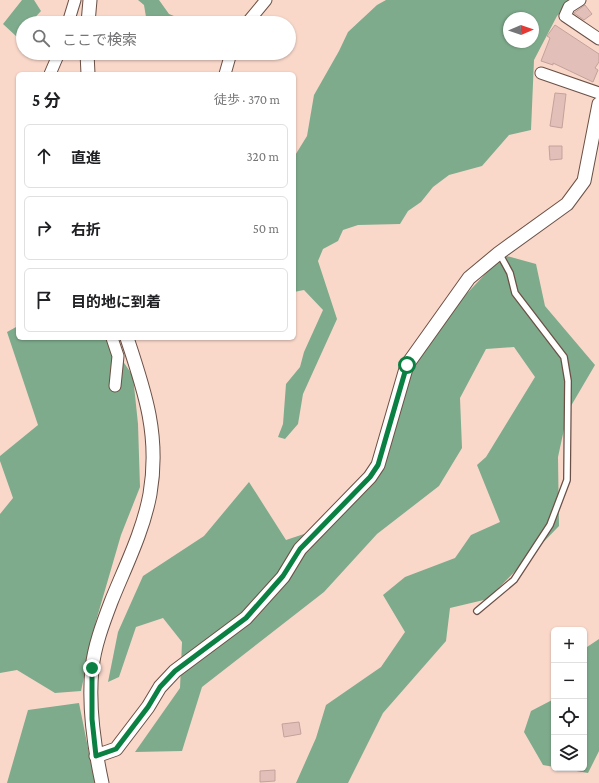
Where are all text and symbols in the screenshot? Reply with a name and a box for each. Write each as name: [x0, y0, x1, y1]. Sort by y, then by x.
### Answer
north arrow: [503, 12, 539, 48]
search box: [16, 16, 296, 60]
icon: search: [30, 27, 52, 49]
text: ここで検索: [62, 32, 137, 48]
text: 5 分: [32, 91, 61, 110]
text: 徒歩 · 370 m: [214, 92, 280, 107]
icon: ahead: [33, 145, 55, 167]
text: 320 m: [246, 149, 279, 164]
text: 直進: [71, 150, 101, 166]
icon: right: [33, 217, 55, 239]
text: 50 m: [253, 221, 279, 236]
text: 右折: [71, 222, 101, 238]
icon: arrive: [33, 289, 55, 311]
text: 目的地に到着: [71, 294, 161, 310]
route start: [398, 356, 416, 374]
map controls: [551, 627, 587, 771]
button: +: [551, 627, 587, 663]
route end: [83, 659, 101, 677]
button: −: [551, 663, 587, 699]
button: locate: [551, 699, 587, 735]
button: layers: [551, 735, 587, 771]

